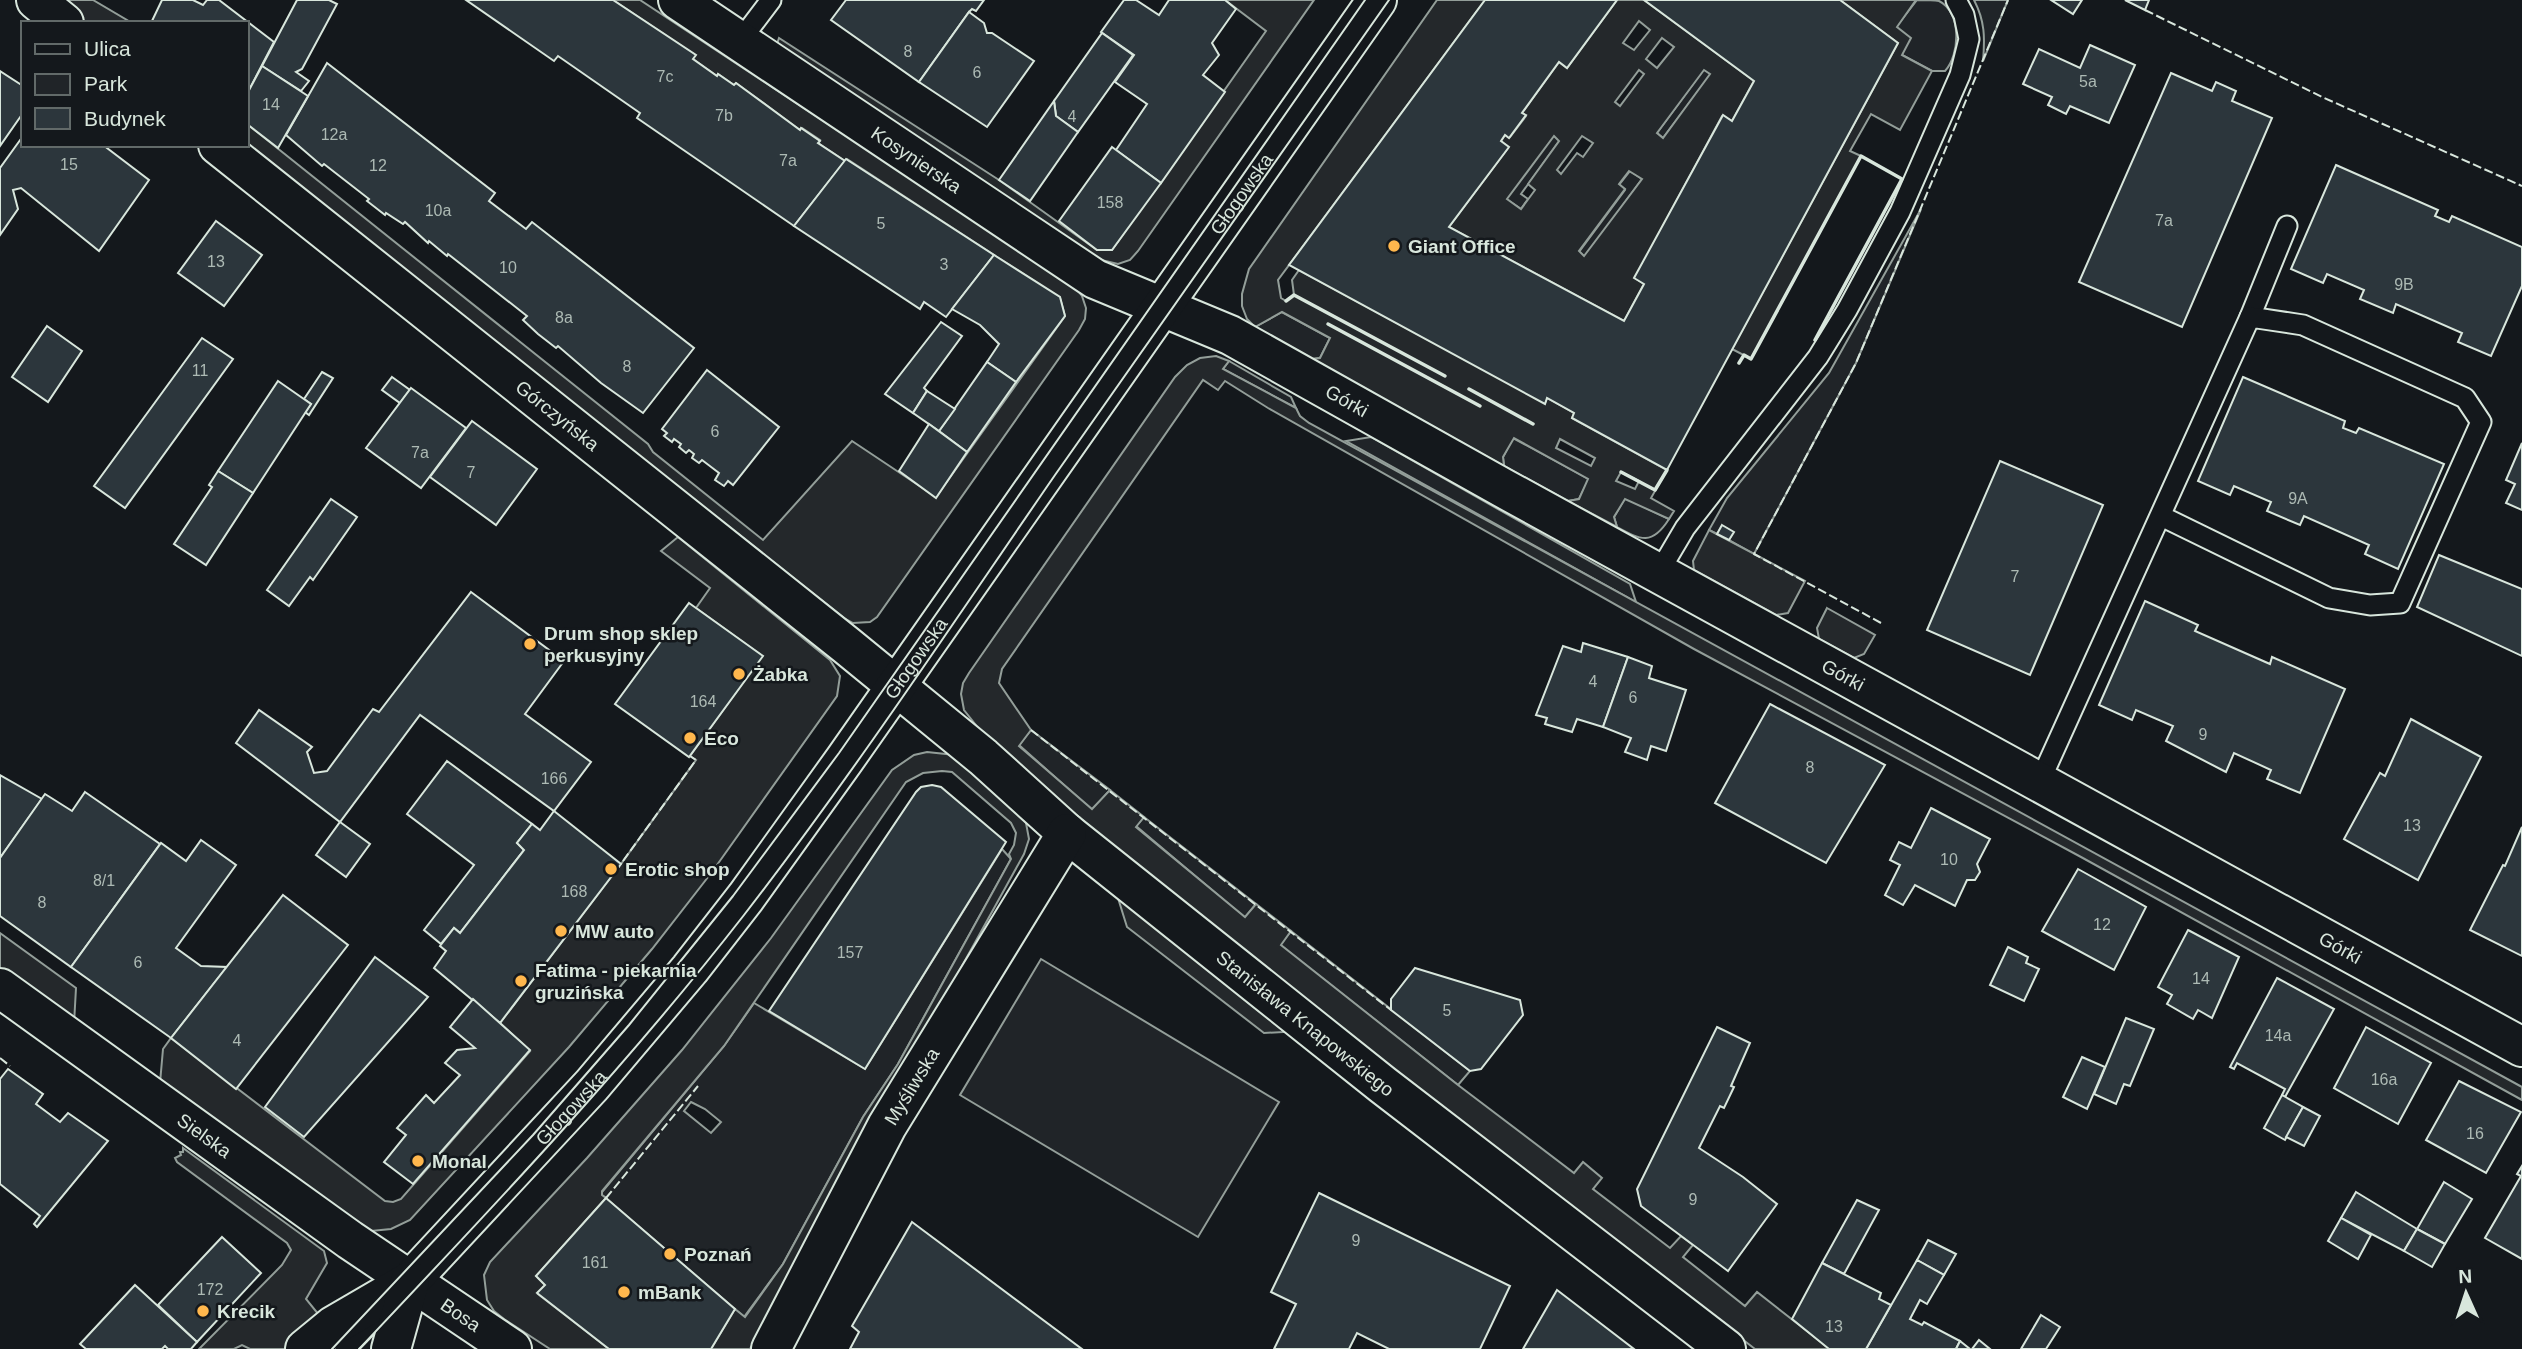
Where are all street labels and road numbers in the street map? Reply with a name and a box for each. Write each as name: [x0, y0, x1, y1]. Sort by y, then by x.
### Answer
street label: Kosynierska: [867, 122, 965, 198]
street label: Głogowska: [1206, 149, 1277, 239]
street label: Górczyńska: [511, 376, 603, 455]
street label: Górki: [1322, 381, 1372, 421]
street label: Głogowska: [881, 614, 952, 703]
street label: Górki: [1818, 655, 1868, 695]
street label: Górki: [2315, 928, 2365, 968]
street label: Stanisława Knapowskiego: [1212, 946, 1398, 1101]
street label: Myśliwska: [880, 1044, 944, 1129]
street label: Głogowska: [532, 1066, 611, 1150]
street label: Sielska: [173, 1109, 236, 1162]
street label: Bosa: [437, 1294, 485, 1336]

